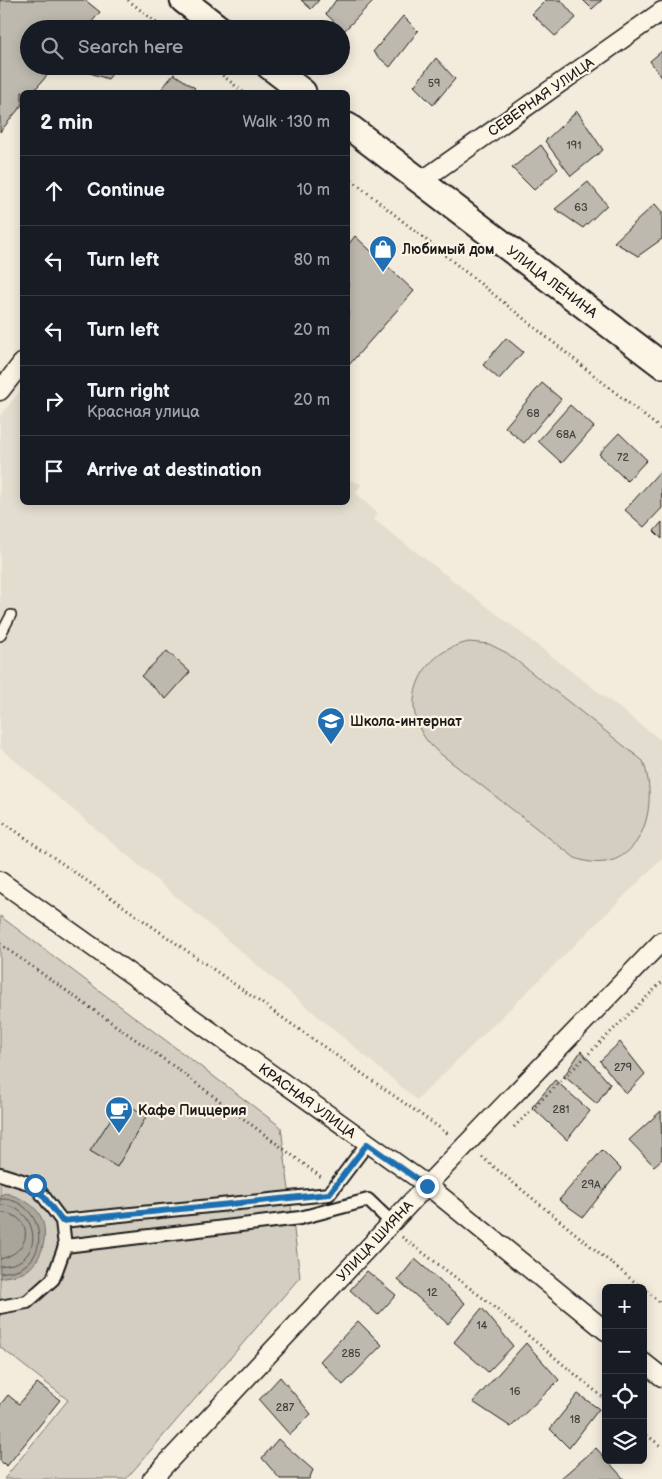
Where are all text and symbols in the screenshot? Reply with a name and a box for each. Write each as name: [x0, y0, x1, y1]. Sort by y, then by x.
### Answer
search box: [20, 20, 350, 75]
icon: search: [38, 34, 66, 62]
text: Search here: [78, 36, 183, 59]
street label: СЕВЕРНАЯ УЛИЦА: [485, 54, 598, 140]
house number: 59: [428, 77, 440, 90]
text: 2 min: [40, 110, 93, 135]
text: Walk · 130 m: [242, 113, 330, 132]
house number: 191: [567, 139, 581, 152]
icon: ahead: [40, 177, 68, 205]
text: Continue: [87, 179, 165, 202]
text: 10 m: [297, 181, 330, 200]
house number: 63: [574, 201, 588, 214]
shop icon: Любимый дом: [368, 234, 398, 273]
place label: Любимый дом: [401, 241, 494, 258]
street label: УЛИЦА ЛЕНИНА: [503, 242, 601, 322]
icon: left: [40, 247, 68, 275]
text: Turn left: [87, 249, 159, 272]
text: 80 m: [294, 251, 330, 270]
icon: left: [40, 317, 68, 345]
text: Turn left: [87, 319, 159, 342]
text: 20 m: [294, 321, 330, 340]
text: Turn right: [87, 380, 170, 403]
icon: right: [40, 387, 68, 415]
text: 20 m: [294, 391, 330, 410]
text: Красная улица: [87, 403, 200, 422]
house number: 68: [526, 407, 540, 420]
house number: 68А: [556, 428, 576, 441]
house number: 72: [617, 451, 629, 464]
icon: arrive: [40, 457, 68, 485]
text: Arrive at destination: [87, 459, 262, 482]
school or university icon: Школа-интернат: [316, 706, 346, 745]
place label: Школа-интернат: [350, 713, 462, 730]
street label: КРАСНАЯ УЛИЦА: [255, 1060, 359, 1142]
house number: 279: [614, 1061, 632, 1074]
cafe icon: Кафе Пиццерия: [104, 1095, 134, 1134]
place label: Кафе Пиццерия: [138, 1102, 247, 1119]
house number: 281: [552, 1103, 570, 1116]
route start: [24, 1174, 47, 1197]
route end: [416, 1175, 439, 1198]
house number: 29А: [581, 1178, 601, 1191]
street label: УЛИЦА ШИЯНА: [333, 1197, 417, 1285]
map controls: [602, 1284, 647, 1464]
button: +: [602, 1284, 647, 1329]
house number: 12: [427, 1286, 438, 1299]
house number: 14: [477, 1319, 488, 1332]
button: −: [602, 1329, 647, 1374]
house number: 285: [341, 1347, 361, 1360]
button: locate: [602, 1374, 647, 1419]
house number: 16: [510, 1385, 521, 1398]
house number: 287: [276, 1401, 295, 1414]
house number: 18: [570, 1413, 580, 1426]
button: layers: [602, 1419, 647, 1464]

